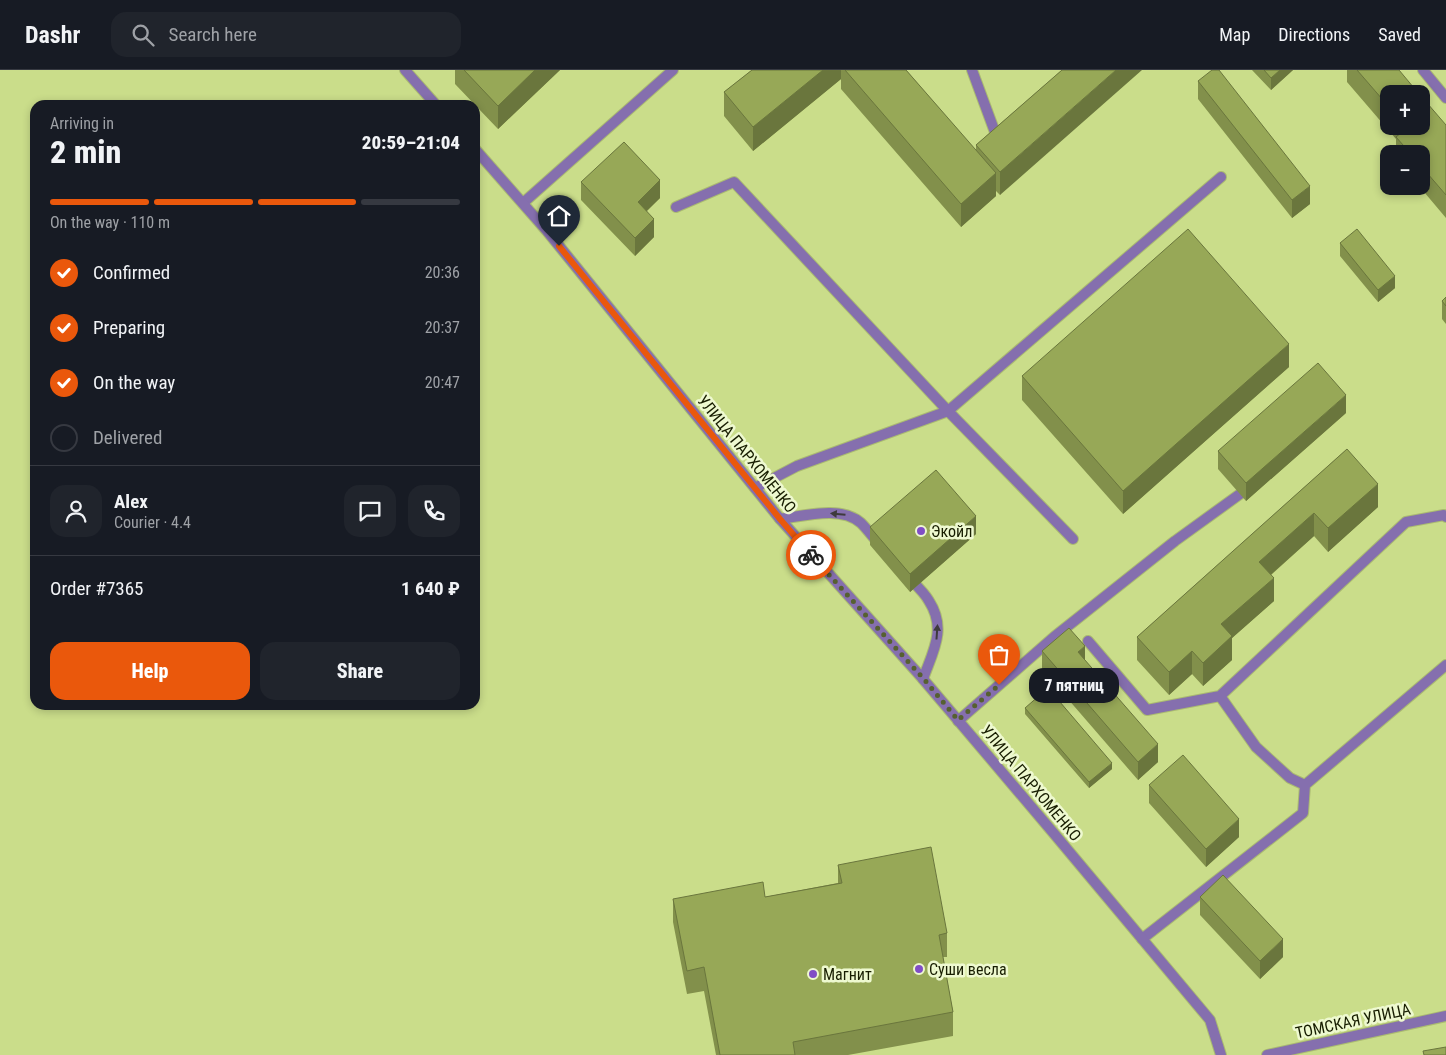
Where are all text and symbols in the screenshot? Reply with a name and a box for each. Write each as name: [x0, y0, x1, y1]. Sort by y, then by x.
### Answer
search box: [111, 12, 461, 57]
text: Dashr: [25, 21, 81, 49]
icon: search: [129, 21, 157, 49]
text: Search here: [169, 23, 257, 46]
text: Map: [1219, 24, 1250, 45]
text: Directions: [1278, 24, 1350, 45]
text: Saved: [1378, 24, 1421, 45]
map controls: [1380, 85, 1430, 195]
button: +: [1380, 85, 1430, 135]
text: Arriving in: [50, 114, 114, 133]
text: 20:59–21:04: [362, 131, 460, 154]
text: 2 min: [50, 133, 121, 171]
button: −: [1380, 145, 1430, 195]
pin: [538, 195, 580, 246]
icon: home: [545, 202, 573, 230]
text: On the way · 110 m: [50, 213, 170, 232]
icon: check: [50, 259, 78, 287]
text: Confirmed: [93, 261, 170, 284]
text: 20:36: [425, 263, 460, 282]
icon: check: [50, 314, 78, 342]
text: Preparing: [93, 316, 165, 339]
text: 20:37: [425, 318, 460, 337]
icon: check: [50, 369, 78, 397]
text: On the way: [93, 371, 175, 394]
text: 20:47: [425, 373, 460, 392]
street label: УЛИЦА ПАРХОМЕНКО: [694, 391, 800, 517]
text: Delivered: [93, 426, 162, 449]
button: person: [50, 485, 102, 537]
button: chat: [344, 485, 396, 537]
button: phone: [408, 485, 460, 537]
text: Alex: [114, 490, 148, 513]
one-way arrow: [830, 510, 846, 518]
text: Courier · 4.4: [114, 513, 191, 532]
place label: Экойл: [931, 522, 972, 541]
marker: Экойл: [915, 525, 927, 537]
courier: [786, 530, 836, 580]
icon: bike: [797, 541, 825, 569]
text: Order #7365: [50, 577, 143, 600]
text: 1 640 ₽: [401, 577, 460, 600]
one-way arrow: [933, 624, 941, 640]
pin: [978, 634, 1020, 685]
icon: bag: [985, 641, 1013, 669]
button: Help: [50, 642, 250, 700]
button: Share: [260, 642, 460, 700]
callout: 7 пятниц: [1029, 668, 1119, 702]
text: 7 пятниц: [1044, 676, 1104, 695]
street label: УЛИЦА ПАРХОМЕНКО: [977, 721, 1085, 845]
place label: Суши весла: [929, 960, 1007, 979]
marker: Суши весла: [913, 963, 925, 975]
place label: Магнит: [823, 965, 872, 984]
marker: Магнит: [807, 968, 819, 980]
street label: ТОМСКАЯ УЛИЦА: [1294, 999, 1412, 1043]

